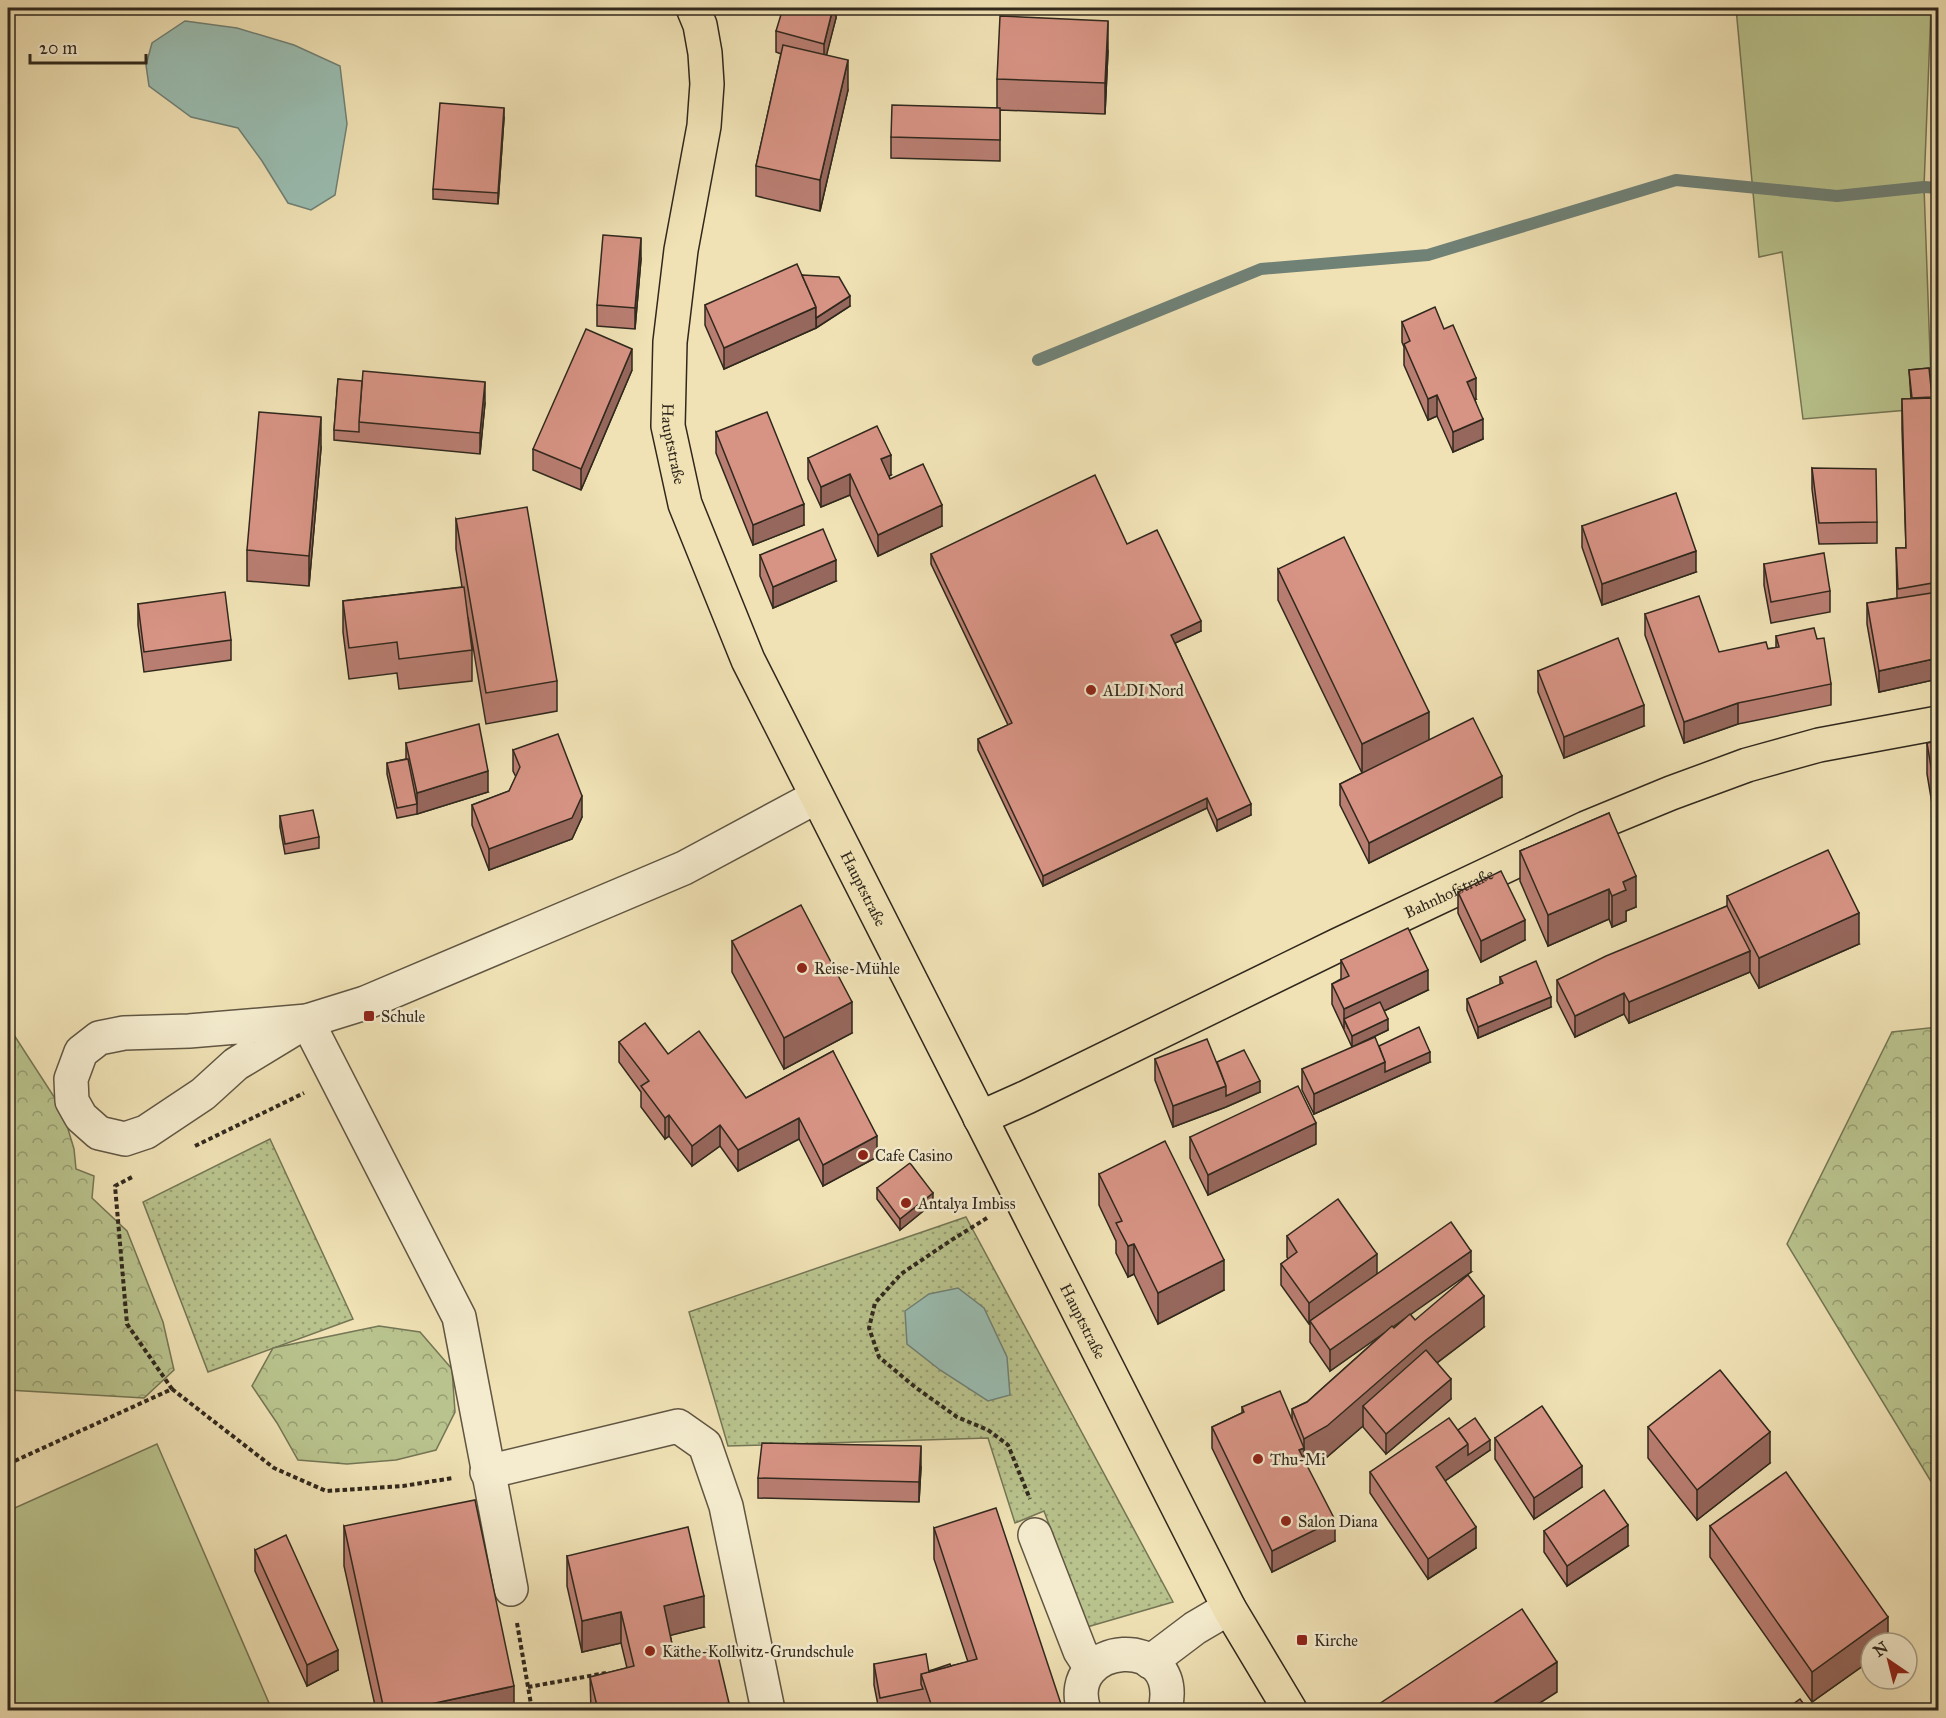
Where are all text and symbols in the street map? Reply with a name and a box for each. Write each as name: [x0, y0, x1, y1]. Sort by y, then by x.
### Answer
scale bar: [30, 27, 146, 65]
text: 20 m: [39, 37, 77, 59]
street label: Hauptstraße: [658, 403, 689, 486]
place label: ALDI Nord: [1102, 681, 1184, 700]
marker: ALDI Nord: [1084, 683, 1098, 697]
street label: Hauptstraße: [836, 848, 891, 930]
street label: Bahnhofstraße: [1401, 864, 1497, 922]
place label: Reise-Mühle: [814, 959, 900, 978]
marker: Reise-Mühle: [795, 961, 809, 975]
place label: Schule: [381, 1007, 426, 1026]
marker: Schule: [362, 1009, 376, 1023]
place label: Cafe Casino: [875, 1146, 953, 1165]
marker: Cafe Casino: [856, 1148, 870, 1162]
place label: Antalya Imbiss: [917, 1194, 1016, 1213]
marker: Antalya Imbiss: [899, 1196, 913, 1210]
street label: Hauptstraße: [1056, 1280, 1110, 1362]
place label: Thu-Mi: [1270, 1450, 1326, 1469]
marker: Thu-Mi: [1251, 1452, 1265, 1466]
place label: Salon Diana: [1298, 1512, 1378, 1531]
marker: Salon Diana: [1279, 1514, 1293, 1528]
place label: Kirche: [1314, 1631, 1358, 1650]
north arrow: [1859, 1631, 1919, 1691]
marker: Kirche: [1295, 1633, 1309, 1647]
text: N: [1870, 1637, 1892, 1661]
place label: Käthe-Kollwitz-Grundschule: [662, 1642, 854, 1661]
marker: Käthe-Kollwitz-Grundschule: [643, 1644, 657, 1658]

